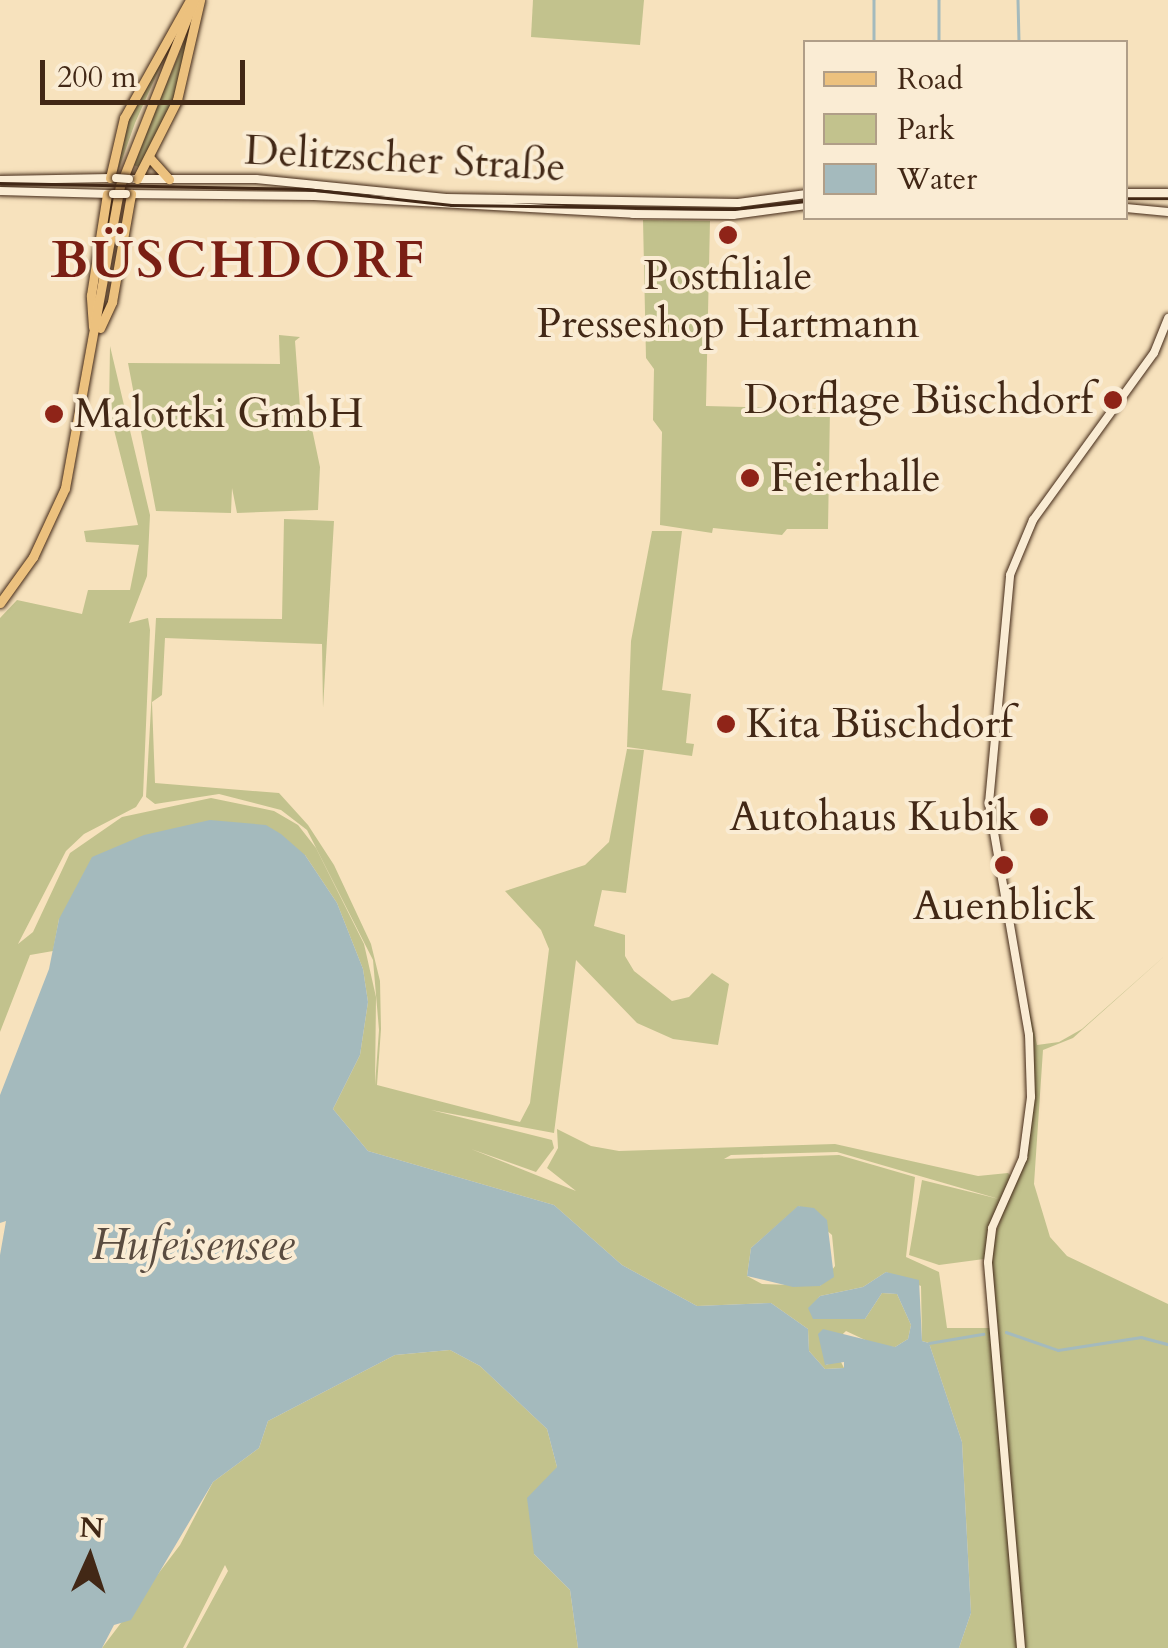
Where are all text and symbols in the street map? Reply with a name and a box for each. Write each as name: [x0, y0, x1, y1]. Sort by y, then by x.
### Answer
scale bar: [45, 40, 250, 102]
legend: [803, 40, 1128, 220]
text: 200 m: [57, 57, 137, 98]
text: Road: [897, 59, 963, 100]
text: Park: [897, 109, 955, 150]
street label: Delitzscher Straße: [243, 125, 567, 193]
text: Water: [897, 159, 977, 200]
marker: Postfiliale Presseshop Hartmann: [717, 224, 739, 246]
district label: BÜSCHDORF: [51, 231, 427, 293]
place label: Postfiliale Presseshop Hartmann: [536, 251, 920, 350]
place label: Dorflage Büschdorf: [744, 375, 1093, 425]
place label: Malottki GmbH: [74, 389, 364, 439]
marker: Dorflage Büschdorf: [1102, 389, 1124, 411]
marker: Malottki GmbH: [43, 403, 65, 425]
place label: Feierhalle: [770, 453, 941, 503]
marker: Feierhalle: [739, 467, 761, 489]
place label: Kita Büschdorf: [746, 699, 1013, 749]
marker: Kita Büschdorf: [715, 713, 737, 735]
place label: Autohaus Kubik: [729, 792, 1019, 842]
marker: Autohaus Kubik: [1028, 806, 1050, 828]
marker: Auenblick: [993, 854, 1015, 876]
place label: Auenblick: [913, 881, 1095, 931]
water label: Hufeisensee: [91, 1218, 295, 1272]
north arrow: [40, 1508, 140, 1608]
text: N: [78, 1508, 105, 1548]

